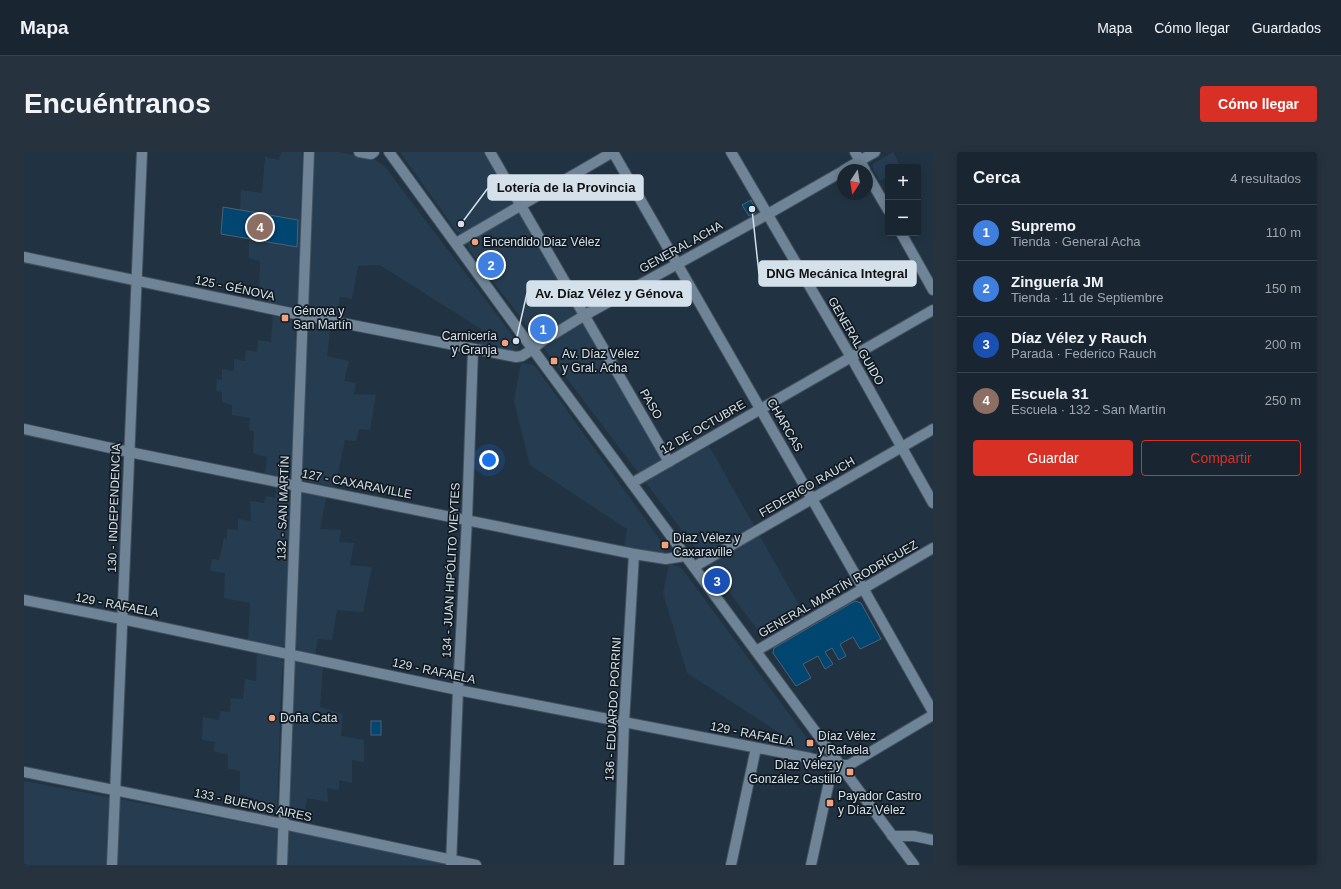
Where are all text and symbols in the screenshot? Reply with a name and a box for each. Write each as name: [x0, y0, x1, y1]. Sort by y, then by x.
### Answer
text: Mapa: [20, 17, 69, 38]
text: Mapa: [1097, 20, 1132, 36]
text: Cómo llegar: [1154, 20, 1230, 36]
text: Guardados: [1252, 20, 1321, 36]
button: Cómo llegar: [1200, 86, 1317, 122]
text: Encuéntranos: [24, 88, 211, 119]
north arrow: [837, 164, 873, 200]
map controls: [885, 164, 921, 236]
button: +: [885, 164, 921, 200]
text: Cerca: [973, 168, 1020, 187]
text: 4 resultados: [1230, 171, 1301, 186]
callout: Lotería de la Provincia: [488, 175, 643, 200]
text: Lotería de la Provincia: [497, 180, 636, 195]
button: −: [885, 200, 921, 236]
pin: 4: [247, 212, 273, 242]
text: Supremo: [1011, 217, 1076, 234]
street label: GENERAL ACHA: [637, 218, 725, 276]
text: 1: [982, 225, 990, 240]
text: 110 m: [1266, 225, 1301, 240]
text: Tienda · General Acha: [1011, 234, 1141, 249]
place label: Encendido Diaz Vélez: [483, 235, 600, 249]
marker: Encendido Diaz Vélez: [470, 237, 480, 247]
pin: 2: [478, 250, 504, 280]
callout: DNG Mecánica Integral: [759, 261, 916, 286]
text: DNG Mecánica Integral: [766, 266, 908, 281]
street label: 125 - GÉNOVA: [194, 272, 276, 303]
text: Zinguería JM: [1011, 273, 1104, 290]
callout: Av. Díaz Vélez y Génova: [527, 281, 691, 306]
text: 2: [982, 281, 990, 296]
text: 150 m: [1265, 281, 1301, 296]
text: Av. Díaz Vélez y Génova: [535, 286, 684, 301]
text: Tienda · 11 de Septiembre: [1011, 290, 1163, 305]
street label: GENERAL GUIDO: [825, 294, 887, 388]
place label: Génova y San Martín: [293, 304, 352, 332]
marker: Génova y San Martín: [280, 313, 290, 323]
pin: 1: [530, 314, 556, 344]
place label: Carnicería y Granja: [442, 329, 497, 357]
text: Díaz Vélez y Rauch: [1011, 329, 1147, 346]
text: 3: [982, 337, 990, 352]
text: 200 m: [1265, 337, 1301, 352]
marker: Carnicería y Granja: [500, 338, 510, 348]
text: Parada · Federico Rauch: [1011, 346, 1156, 361]
place label: Av. Díaz Vélez y Gral. Acha: [562, 347, 640, 375]
marker: Av. Díaz Vélez y Gral. Acha: [549, 356, 559, 366]
text: Escuela 31: [1011, 385, 1089, 402]
street label: PASO: [637, 386, 665, 422]
text: 4: [982, 393, 990, 408]
text: 250 m: [1265, 393, 1301, 408]
street label: CHARCAS: [764, 396, 806, 454]
street label: 12 DE OCTUBRE: [658, 397, 748, 457]
text: Escuela · 132 - San Martín: [1011, 402, 1166, 417]
button: Guardar: [973, 440, 1133, 476]
button: Compartir: [1141, 440, 1301, 476]
street label: 130 - INDEPENDENCIA: [105, 443, 123, 573]
your location: [479, 450, 499, 470]
street label: FEDERICO RAUCH: [757, 454, 857, 520]
street label: 132 - SAN MARTÍN: [273, 456, 292, 560]
street label: 127 - CAXARAVILLE: [301, 466, 413, 502]
street label: 134 - JUAN HIPÓLITO VIEYTES: [438, 482, 463, 658]
place label: Díaz Vélez y Caxaraville: [673, 531, 740, 559]
street label: GENERAL MARTÍN RODRÍGUEZ: [755, 537, 920, 640]
marker: Díaz Vélez y Caxaraville: [660, 540, 670, 550]
pin: 3: [704, 566, 730, 596]
street label: 129 - RAFAELA: [74, 590, 160, 620]
street label: 136 - EDUARDO PORRINI: [602, 637, 624, 781]
street label: 129 - RAFAELA: [391, 655, 477, 687]
place label: Doña Cata: [280, 711, 338, 725]
marker: Doña Cata: [267, 713, 277, 723]
street label: 129 - RAFAELA: [709, 719, 795, 749]
place label: Díaz Vélez y Rafaela: [818, 729, 876, 757]
marker: Díaz Vélez y Rafaela: [805, 738, 815, 748]
place label: Díaz Vélez y González Castillo: [749, 758, 842, 786]
marker: Díaz Vélez y González Castillo: [845, 767, 855, 777]
street label: 133 - BUENOS AIRES: [193, 786, 313, 824]
place label: Payador Castro y Díaz Vélez: [838, 789, 922, 817]
marker: Payador Castro y Díaz Vélez: [825, 798, 835, 808]

